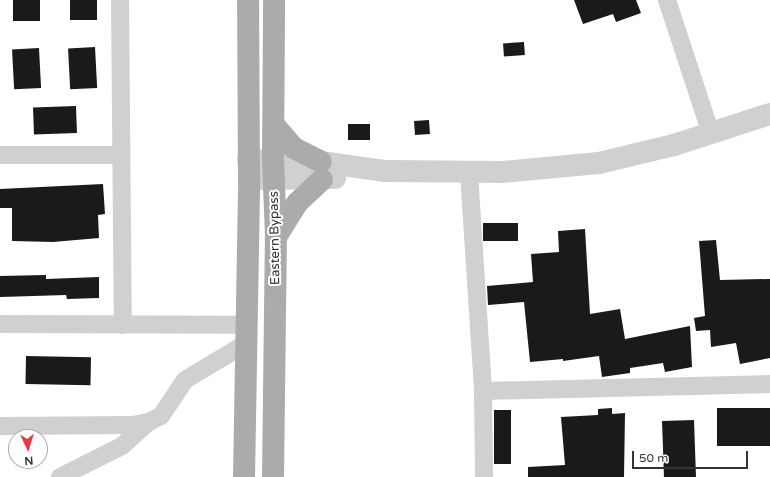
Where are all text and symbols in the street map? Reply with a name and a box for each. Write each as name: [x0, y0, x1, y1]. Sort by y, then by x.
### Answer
street label: Eastern Bypass: [266, 191, 284, 285]
north arrow: [8, 429, 48, 469]
scale bar: [634, 443, 750, 469]
text: 50 m: [639, 451, 668, 465]
text: N: [24, 454, 34, 467]

